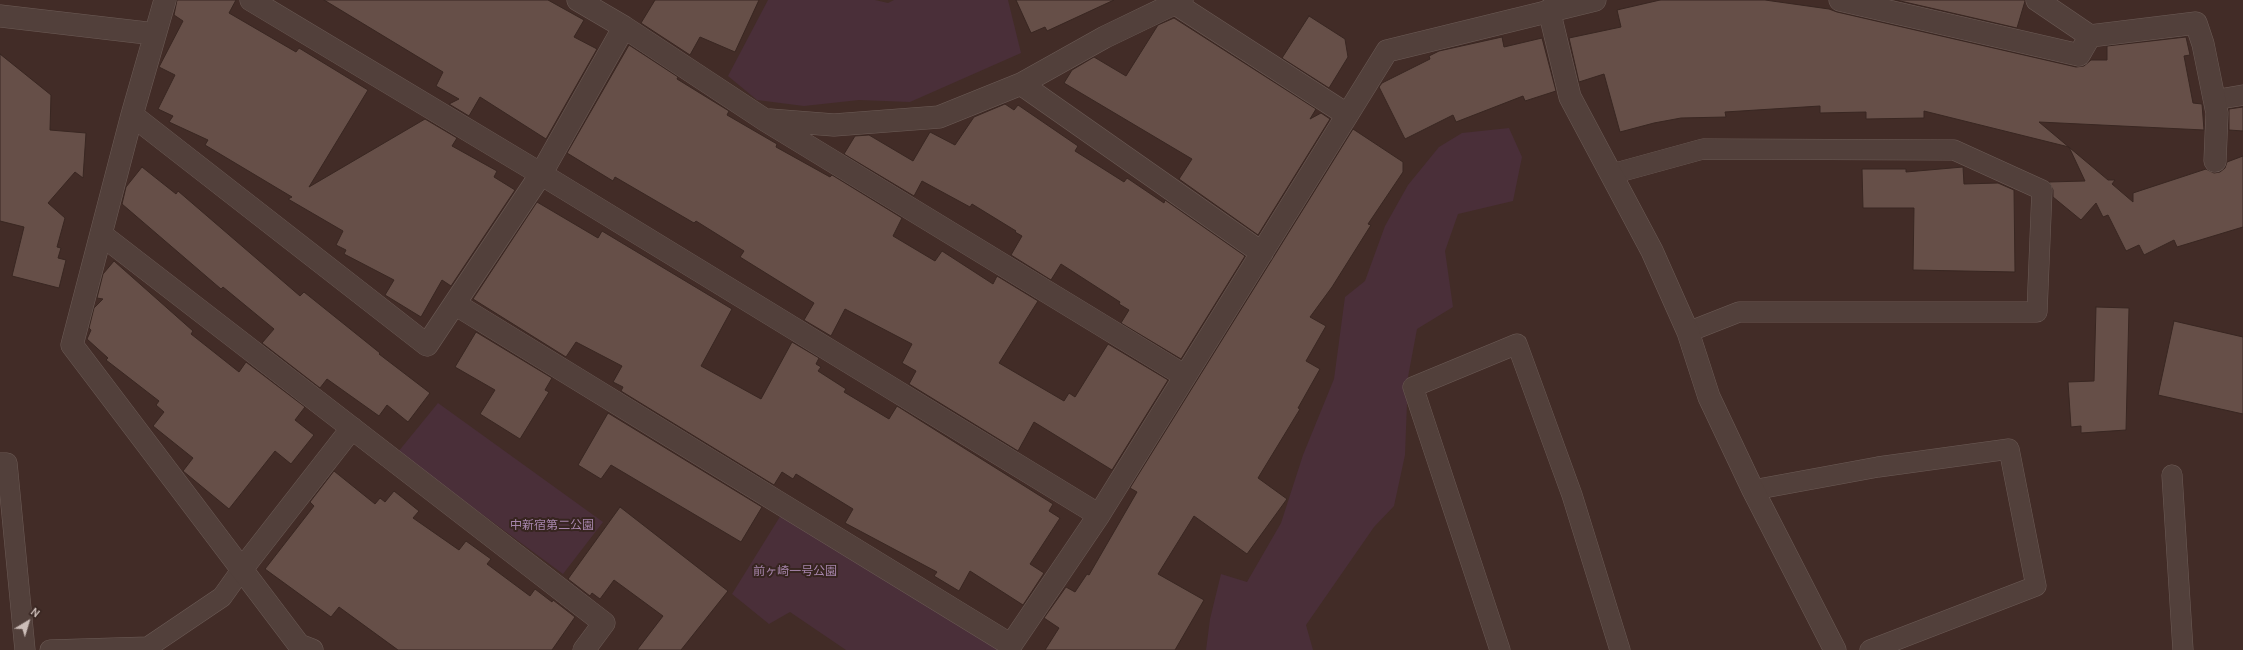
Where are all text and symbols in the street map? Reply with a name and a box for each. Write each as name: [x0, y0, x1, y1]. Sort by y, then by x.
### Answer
park label: 中新宿第二公園: [510, 518, 594, 532]
park label: 前ヶ崎一号公園: [753, 564, 837, 578]
north arrow: [8, 602, 48, 642]
text: N: [28, 605, 43, 620]

